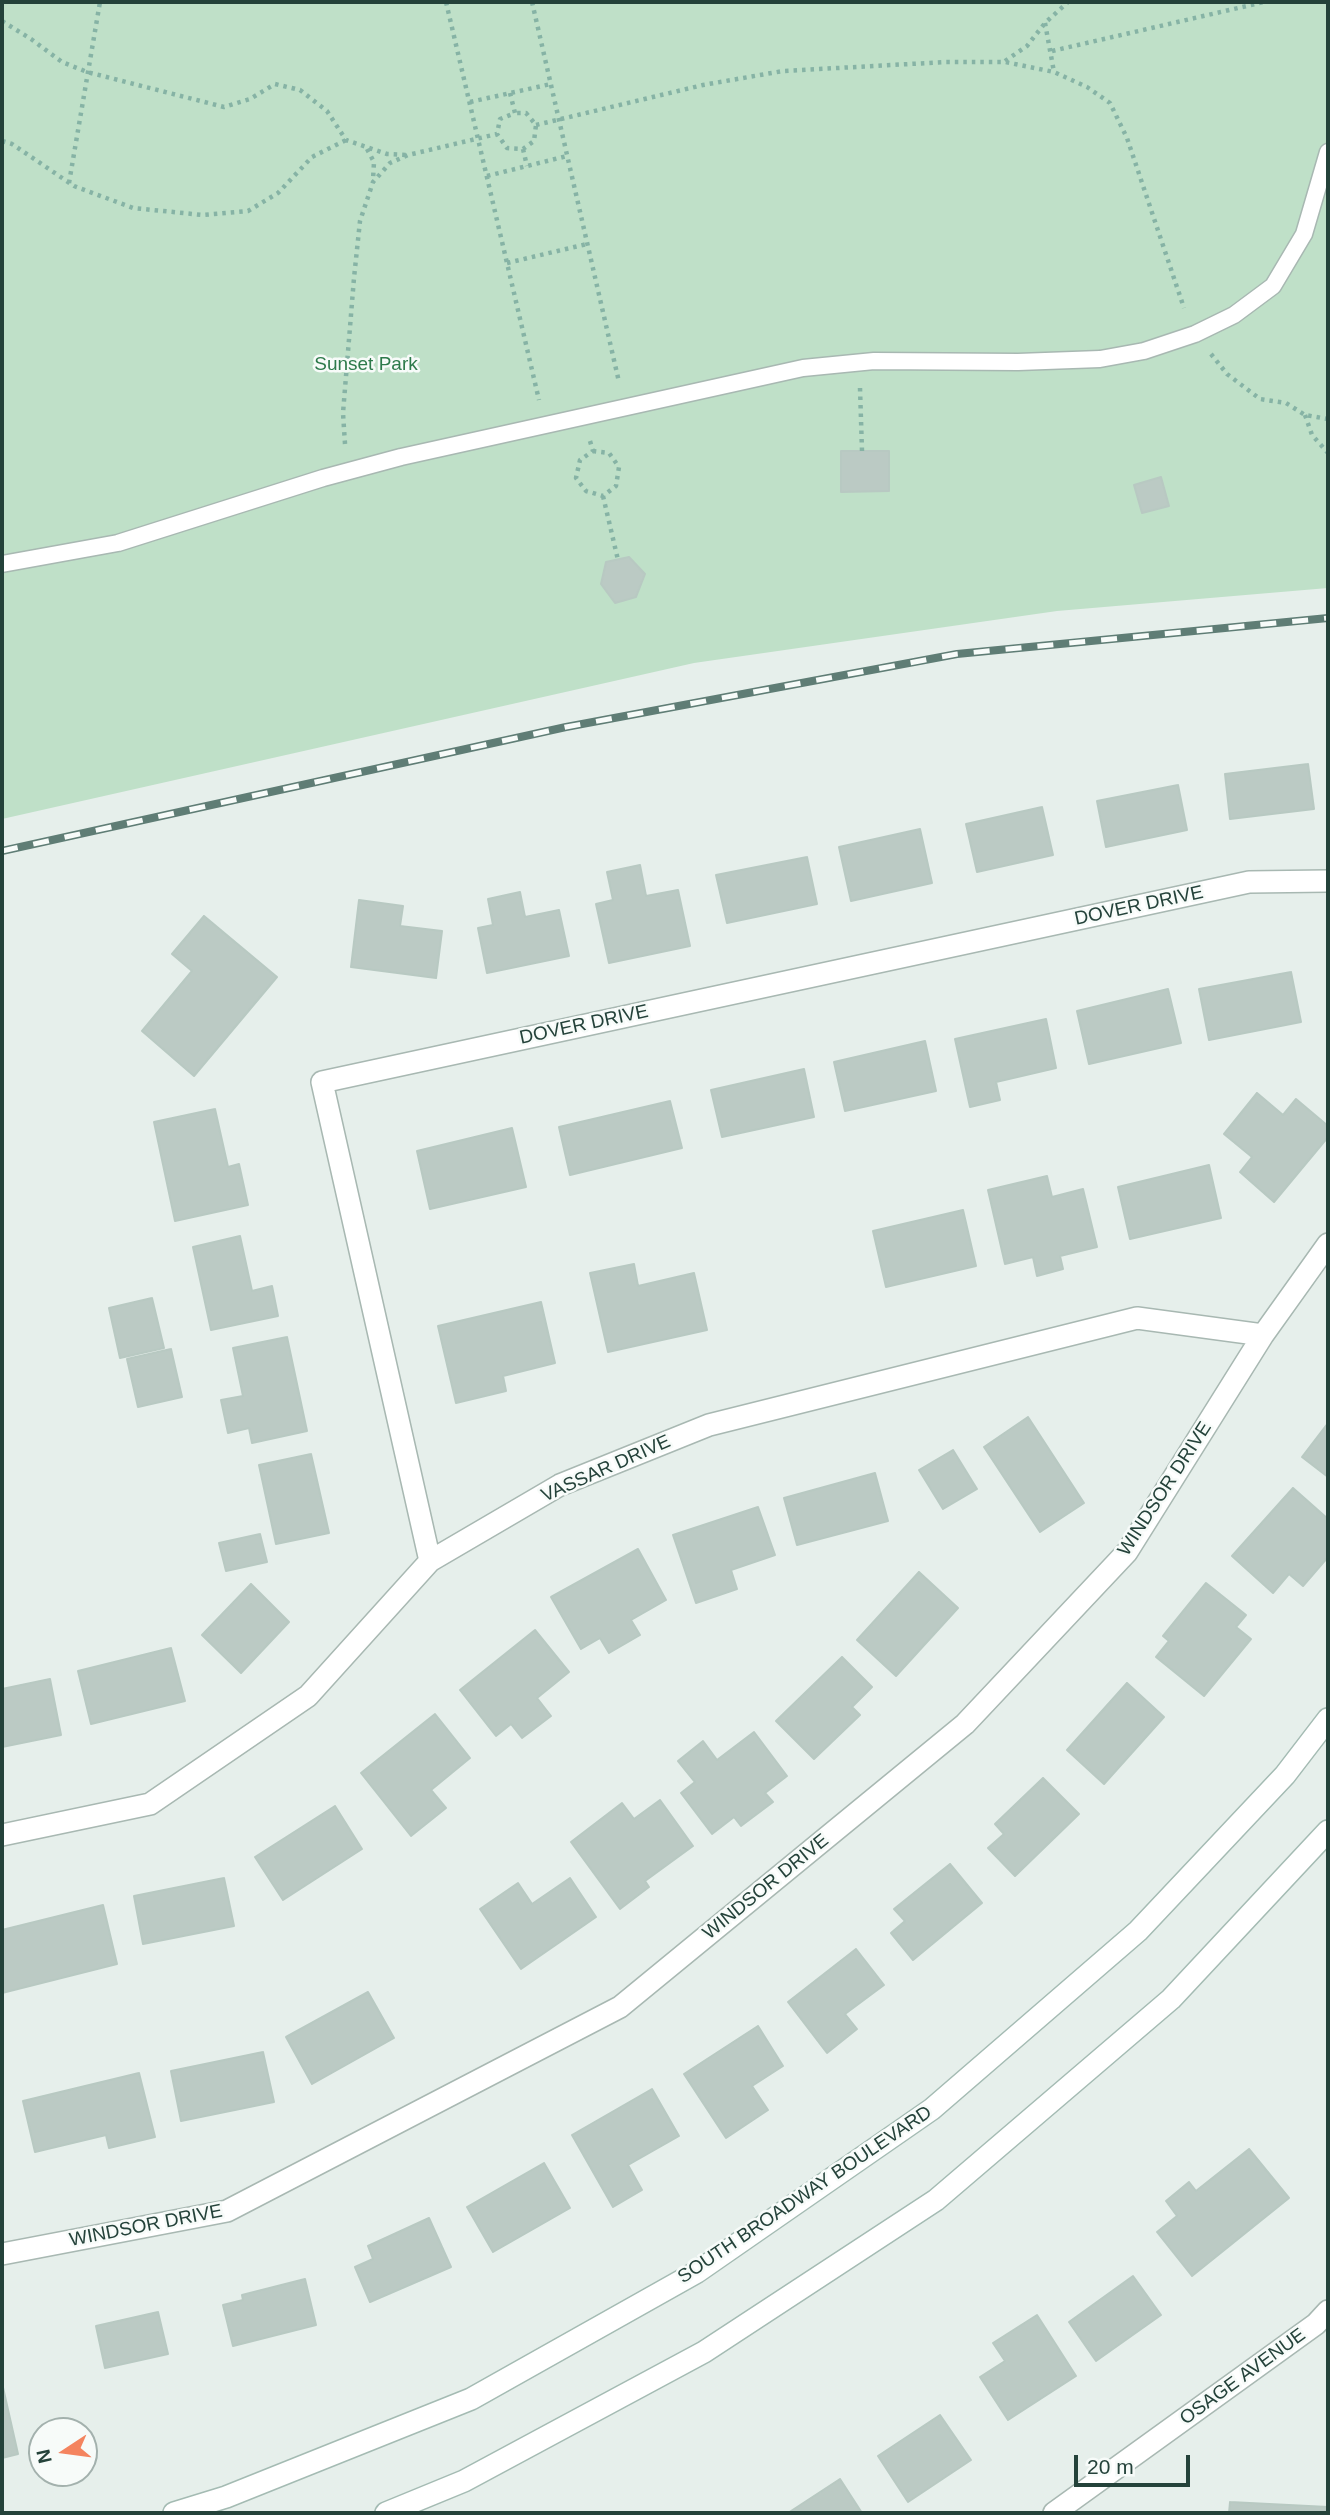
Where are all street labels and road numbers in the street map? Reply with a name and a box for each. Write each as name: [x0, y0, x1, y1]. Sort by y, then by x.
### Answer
street label: DOVER DRIVE: [1073, 881, 1205, 931]
street label: DOVER DRIVE: [518, 1000, 650, 1050]
street label: WINDSOR DRIVE: [1113, 1418, 1217, 1560]
street label: VASSAR DRIVE: [538, 1430, 674, 1508]
street label: WINDSOR DRIVE: [699, 1829, 833, 1945]
street label: SOUTH BROADWAY BOULEVARD: [674, 2101, 936, 2289]
street label: WINDSOR DRIVE: [68, 2200, 224, 2252]
street label: OSAGE AVENUE: [1176, 2324, 1310, 2430]

